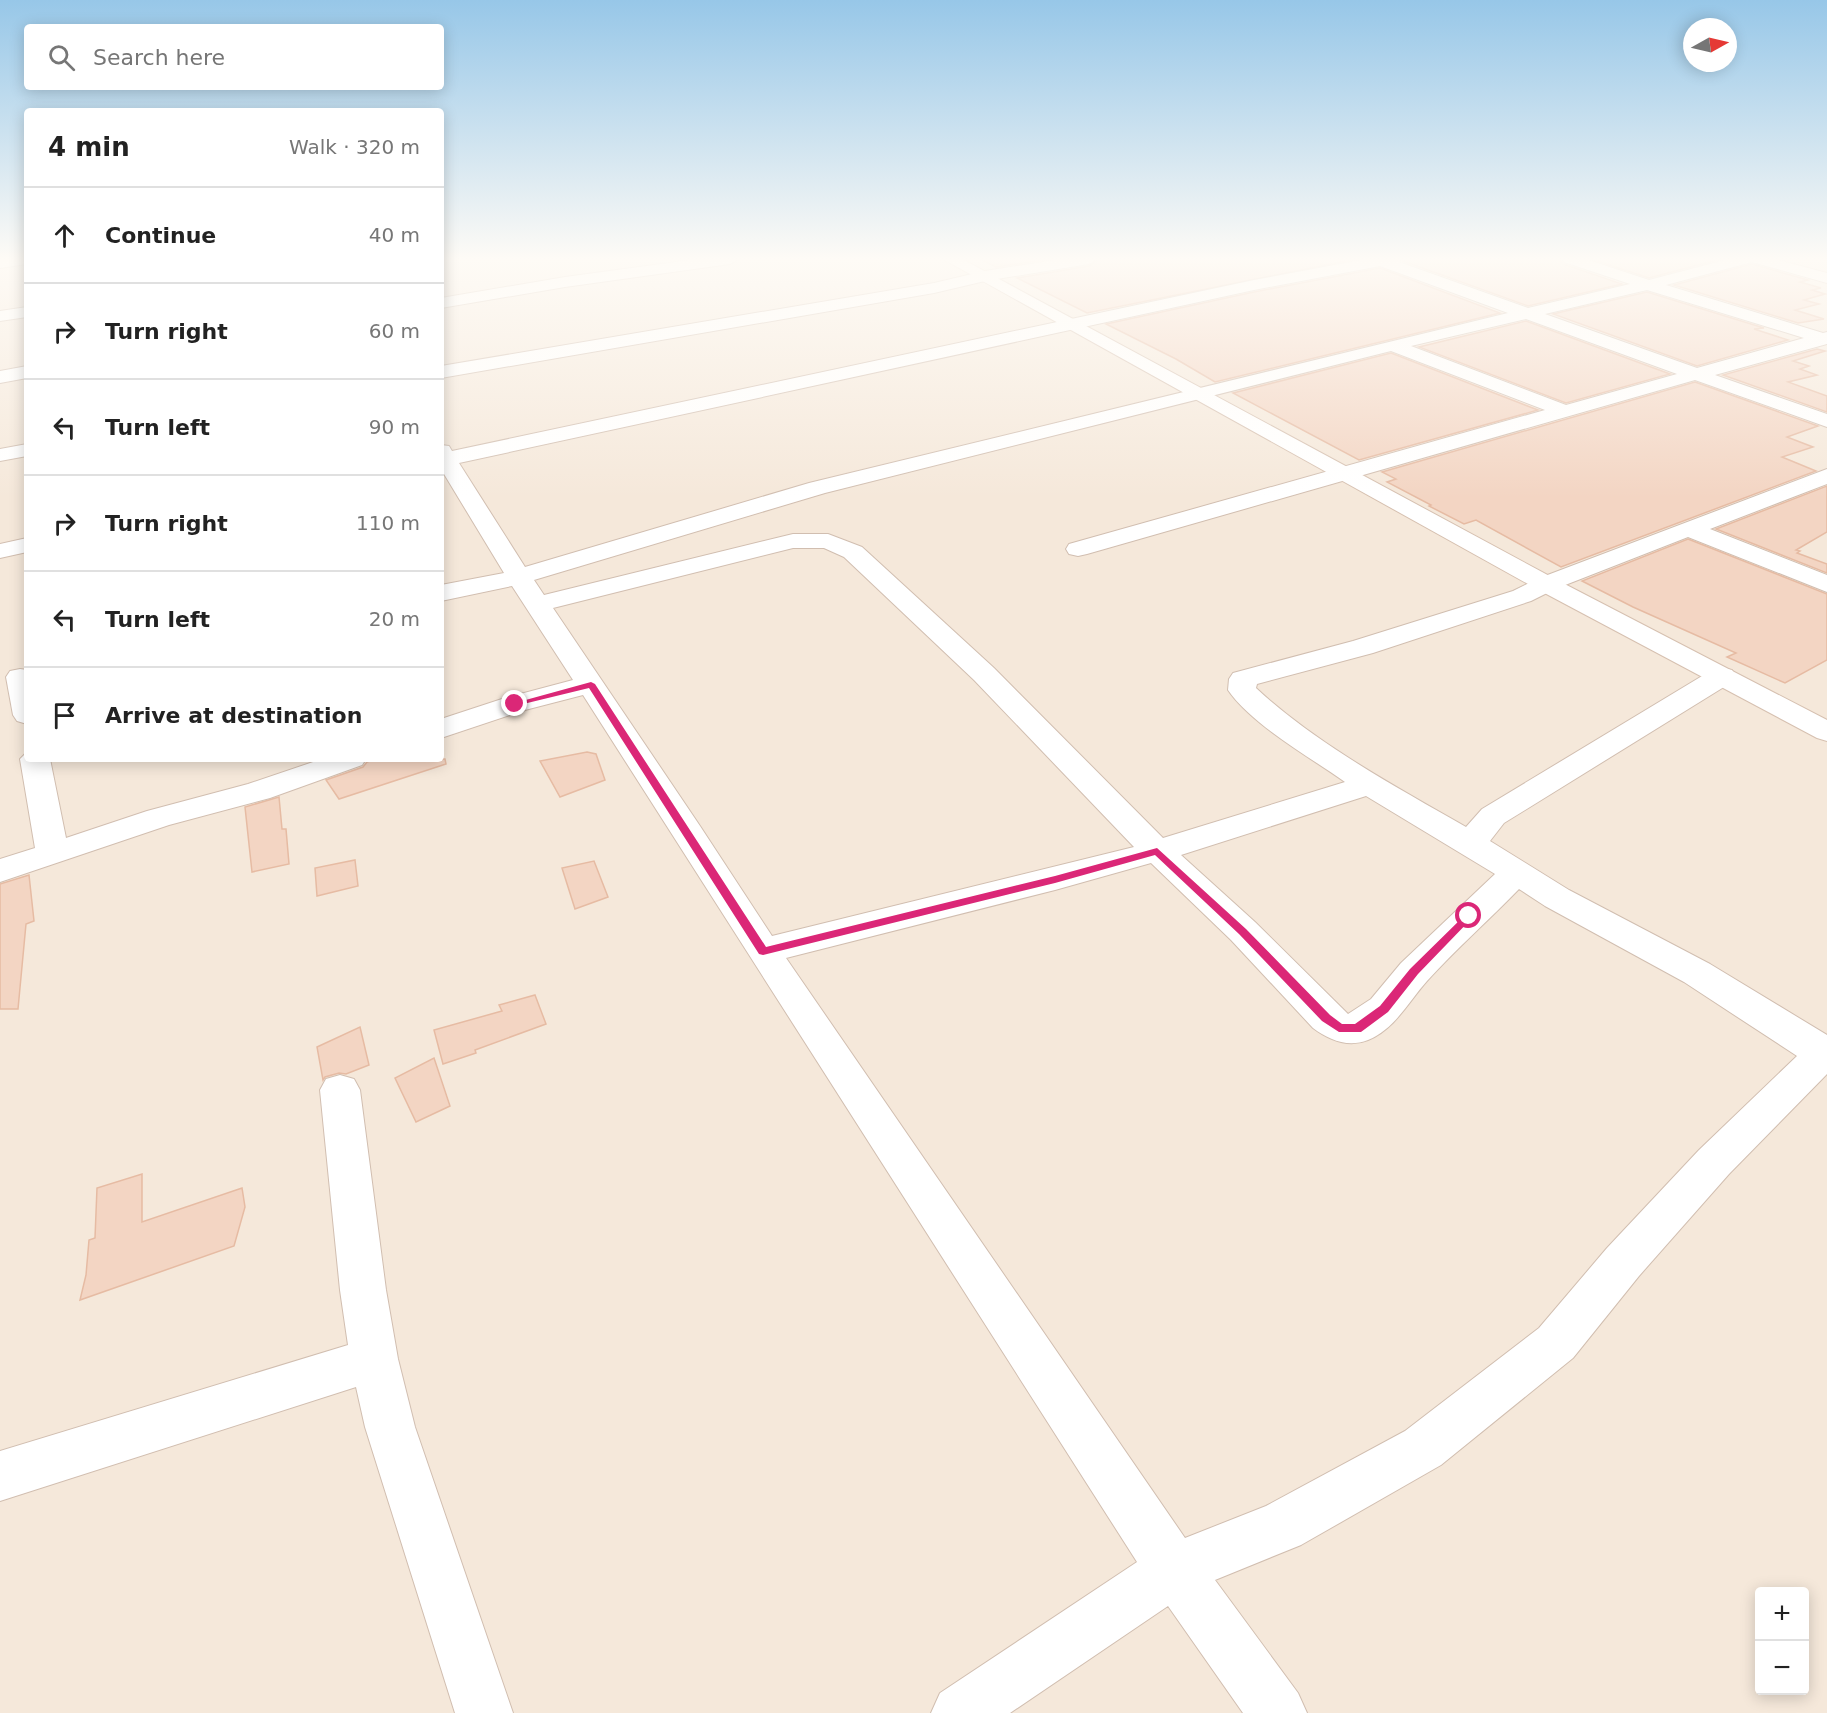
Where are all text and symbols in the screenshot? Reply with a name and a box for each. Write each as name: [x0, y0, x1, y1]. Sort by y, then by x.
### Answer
north arrow: [1683, 18, 1737, 72]
search box: [24, 24, 444, 90]
icon: search: [45, 41, 78, 74]
text: Search here: [93, 45, 225, 70]
text: 4 min: [48, 132, 130, 162]
text: Walk · 320 m: [289, 135, 420, 159]
icon: ahead: [48, 219, 81, 252]
text: Continue: [105, 223, 216, 248]
text: 40 m: [369, 223, 420, 247]
icon: right: [48, 315, 81, 348]
text: Turn right: [105, 319, 228, 344]
text: 60 m: [369, 319, 420, 343]
icon: left: [48, 411, 81, 444]
text: Turn left: [105, 415, 210, 440]
text: 90 m: [369, 415, 420, 439]
icon: right: [48, 507, 81, 540]
text: Turn right: [105, 511, 228, 536]
text: 110 m: [356, 511, 420, 535]
icon: left: [48, 603, 81, 636]
text: Turn left: [105, 607, 210, 632]
text: 20 m: [369, 607, 420, 631]
route end: [501, 690, 527, 716]
icon: arrive: [48, 699, 81, 732]
text: Arrive at destination: [105, 703, 362, 728]
route start: [1455, 902, 1481, 928]
map controls: [1755, 1587, 1809, 1695]
button: +: [1755, 1587, 1809, 1641]
button: −: [1755, 1641, 1809, 1695]

